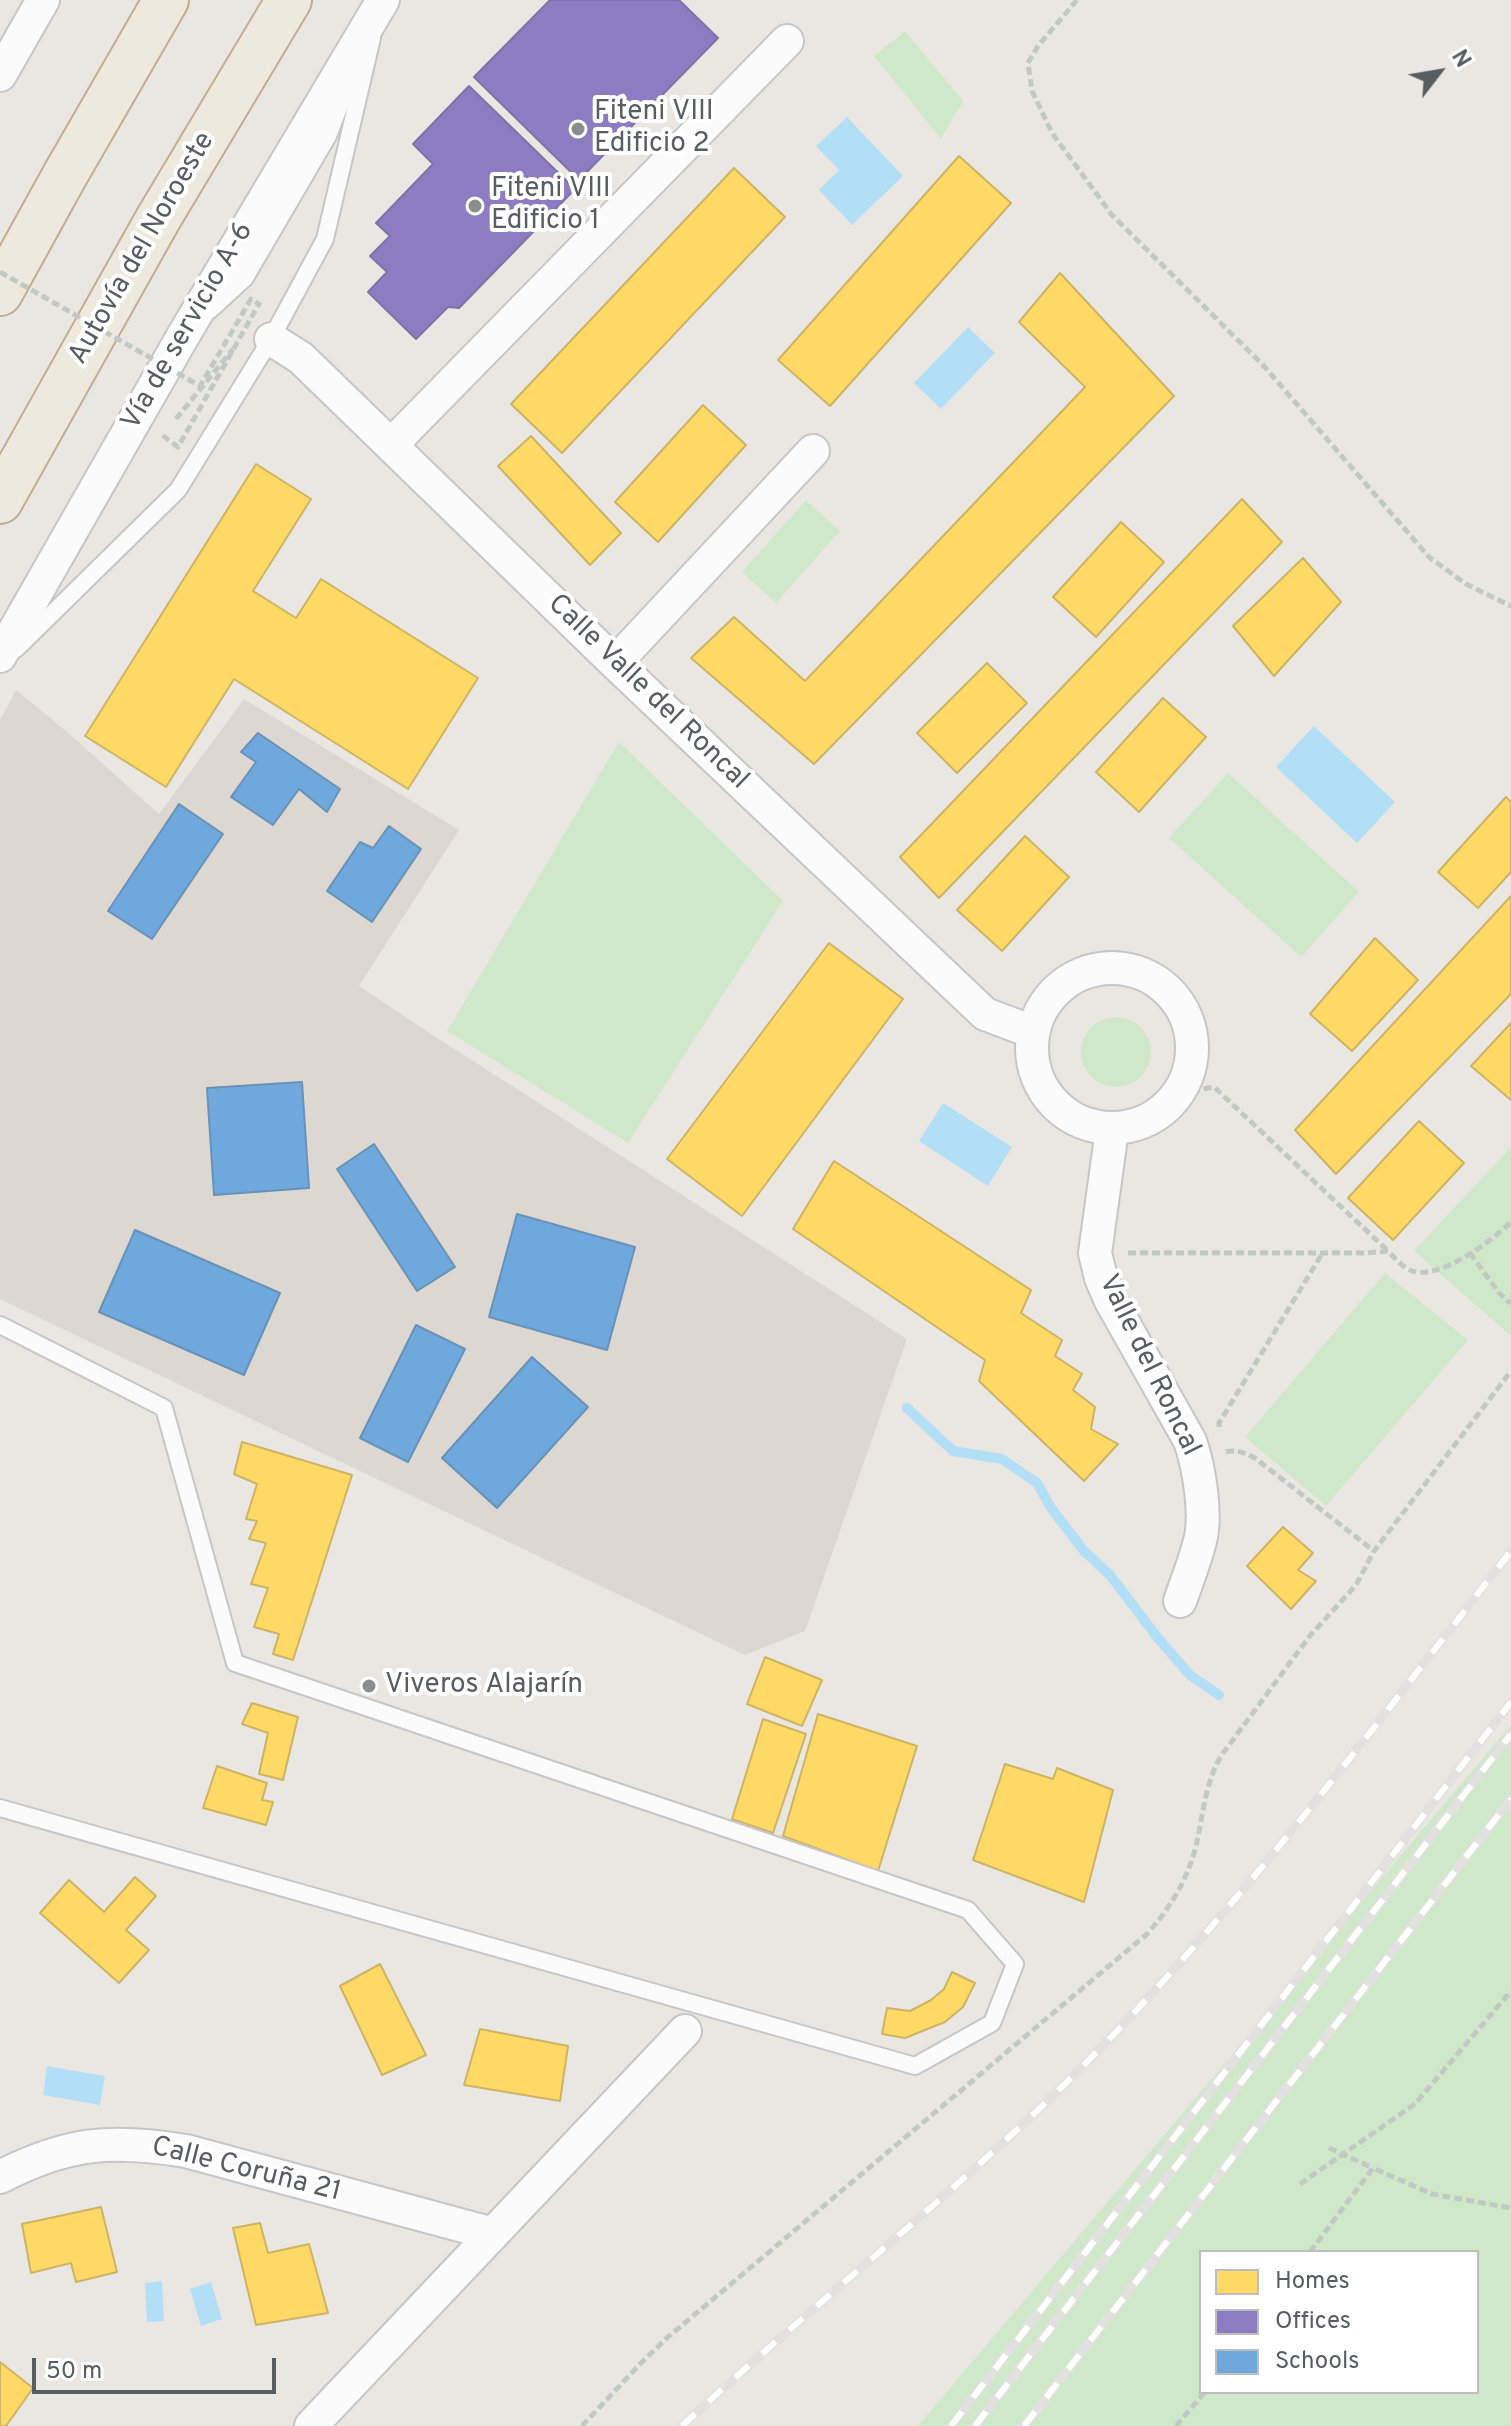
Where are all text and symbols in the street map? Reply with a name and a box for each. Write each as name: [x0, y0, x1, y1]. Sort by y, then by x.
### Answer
north arrow: [1399, 32, 1479, 112]
text: N: [1444, 46, 1476, 73]
place label: Fiteni VIII Edificio 2: [594, 96, 714, 162]
marker: Fiteni VIII Edificio 2: [569, 120, 587, 138]
street label: Autovía del Noroeste: [63, 127, 223, 371]
place label: Fiteni VIII Edificio 1: [491, 173, 611, 239]
marker: Fiteni VIII Edificio 1: [466, 197, 484, 215]
street label: Vía de servicio A-6: [116, 217, 262, 437]
street label: Calle Valle del Roncal: [539, 588, 755, 798]
street label: Valle del Roncal: [1090, 1270, 1206, 1462]
place label: Viveros Alajarín: [385, 1669, 583, 1703]
marker: Viveros Alajarín: [360, 1677, 378, 1695]
street label: Calle Coruña 21: [148, 2131, 344, 2211]
legend: [1199, 2250, 1479, 2394]
text: Homes: [1275, 2267, 1350, 2297]
text: Offices: [1275, 2307, 1351, 2337]
scale bar: [36, 2342, 280, 2392]
text: Schools: [1275, 2347, 1360, 2377]
text: 50 m: [46, 2357, 102, 2387]

